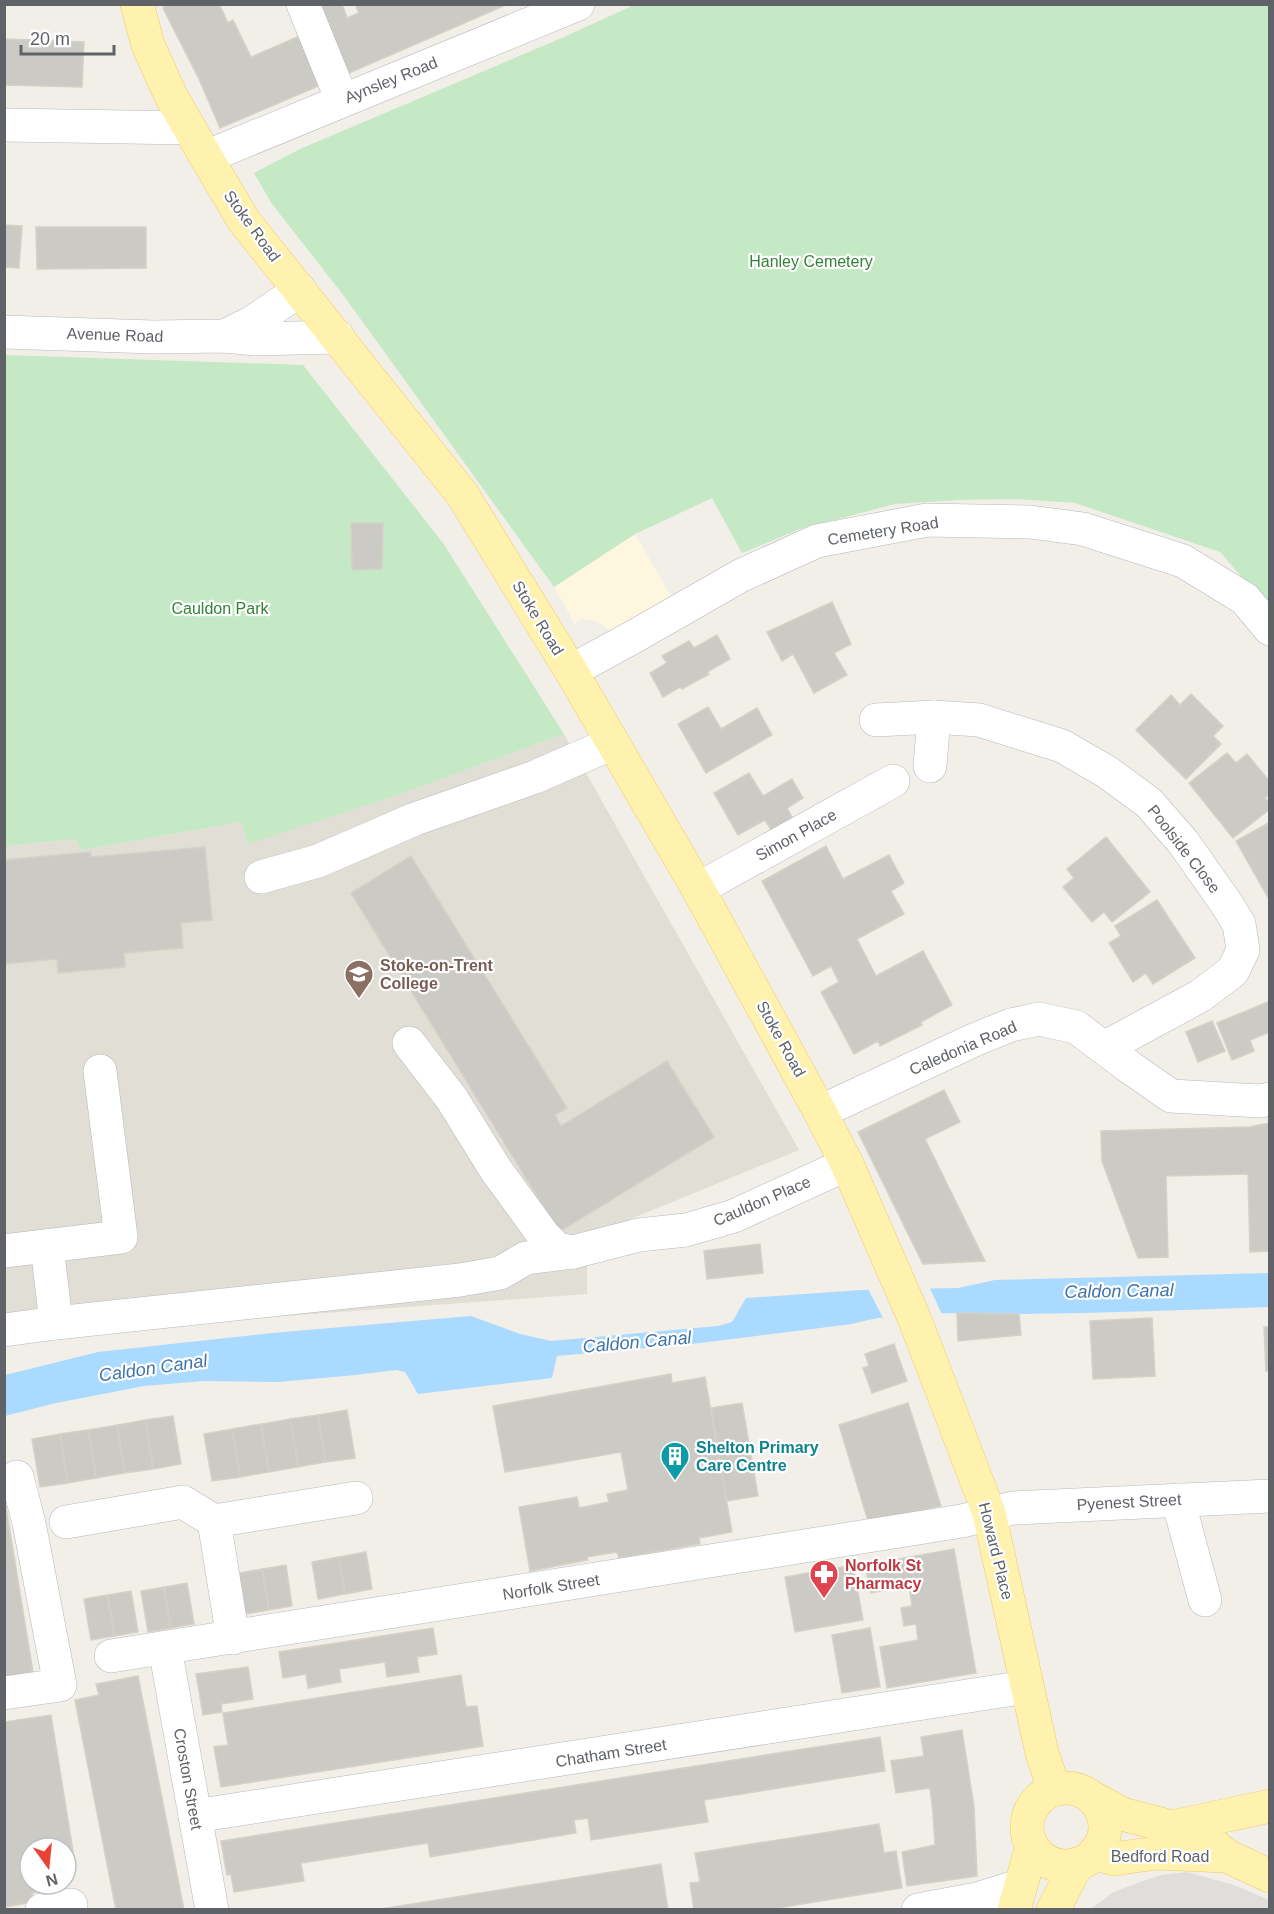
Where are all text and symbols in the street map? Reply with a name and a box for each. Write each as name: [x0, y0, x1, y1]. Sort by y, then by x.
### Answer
scale bar: [21, 18, 114, 56]
text: 20 m: [30, 29, 70, 49]
street label: Aynsley Road: [342, 54, 440, 106]
street label: Stoke Road: [221, 187, 283, 265]
park label: Hanley Cemetery: [749, 253, 873, 270]
street label: Avenue Road: [66, 325, 164, 345]
street label: Cemetery Road: [826, 514, 940, 548]
street label: Stoke Road: [509, 578, 567, 658]
park label: Cauldon Park: [172, 600, 269, 617]
street label: Poolside Close: [1144, 802, 1224, 896]
street label: Simon Place: [753, 806, 839, 864]
place label: Stoke-on-Trent College: [380, 957, 494, 992]
school or university icon: Stoke-on-Trent College: [343, 958, 375, 1000]
street label: Stoke Road: [753, 998, 809, 1080]
street label: Caledonia Road: [907, 1018, 1019, 1078]
street label: Cauldon Place: [711, 1173, 813, 1229]
water label: Caldon Canal: [1064, 1280, 1175, 1302]
water label: Caldon Canal: [582, 1327, 693, 1357]
water label: Caldon Canal: [98, 1350, 209, 1385]
place label: Shelton Primary Care Centre: [696, 1439, 819, 1474]
building icon: Shelton Primary Care Centre: [659, 1440, 691, 1482]
street label: Pyenest Street: [1076, 1491, 1182, 1513]
street label: Howard Place: [976, 1501, 1016, 1601]
place label: Norfolk St Pharmacy: [845, 1557, 922, 1592]
pharmacy icon: Norfolk St Pharmacy: [808, 1558, 840, 1600]
street label: Norfolk Street: [501, 1571, 601, 1603]
street label: Croston Street: [171, 1727, 205, 1832]
street label: Chatham Street: [554, 1736, 668, 1770]
north arrow: [18, 1836, 78, 1896]
street label: Bedford Road: [1111, 1848, 1209, 1865]
text: N: [44, 1870, 60, 1890]

